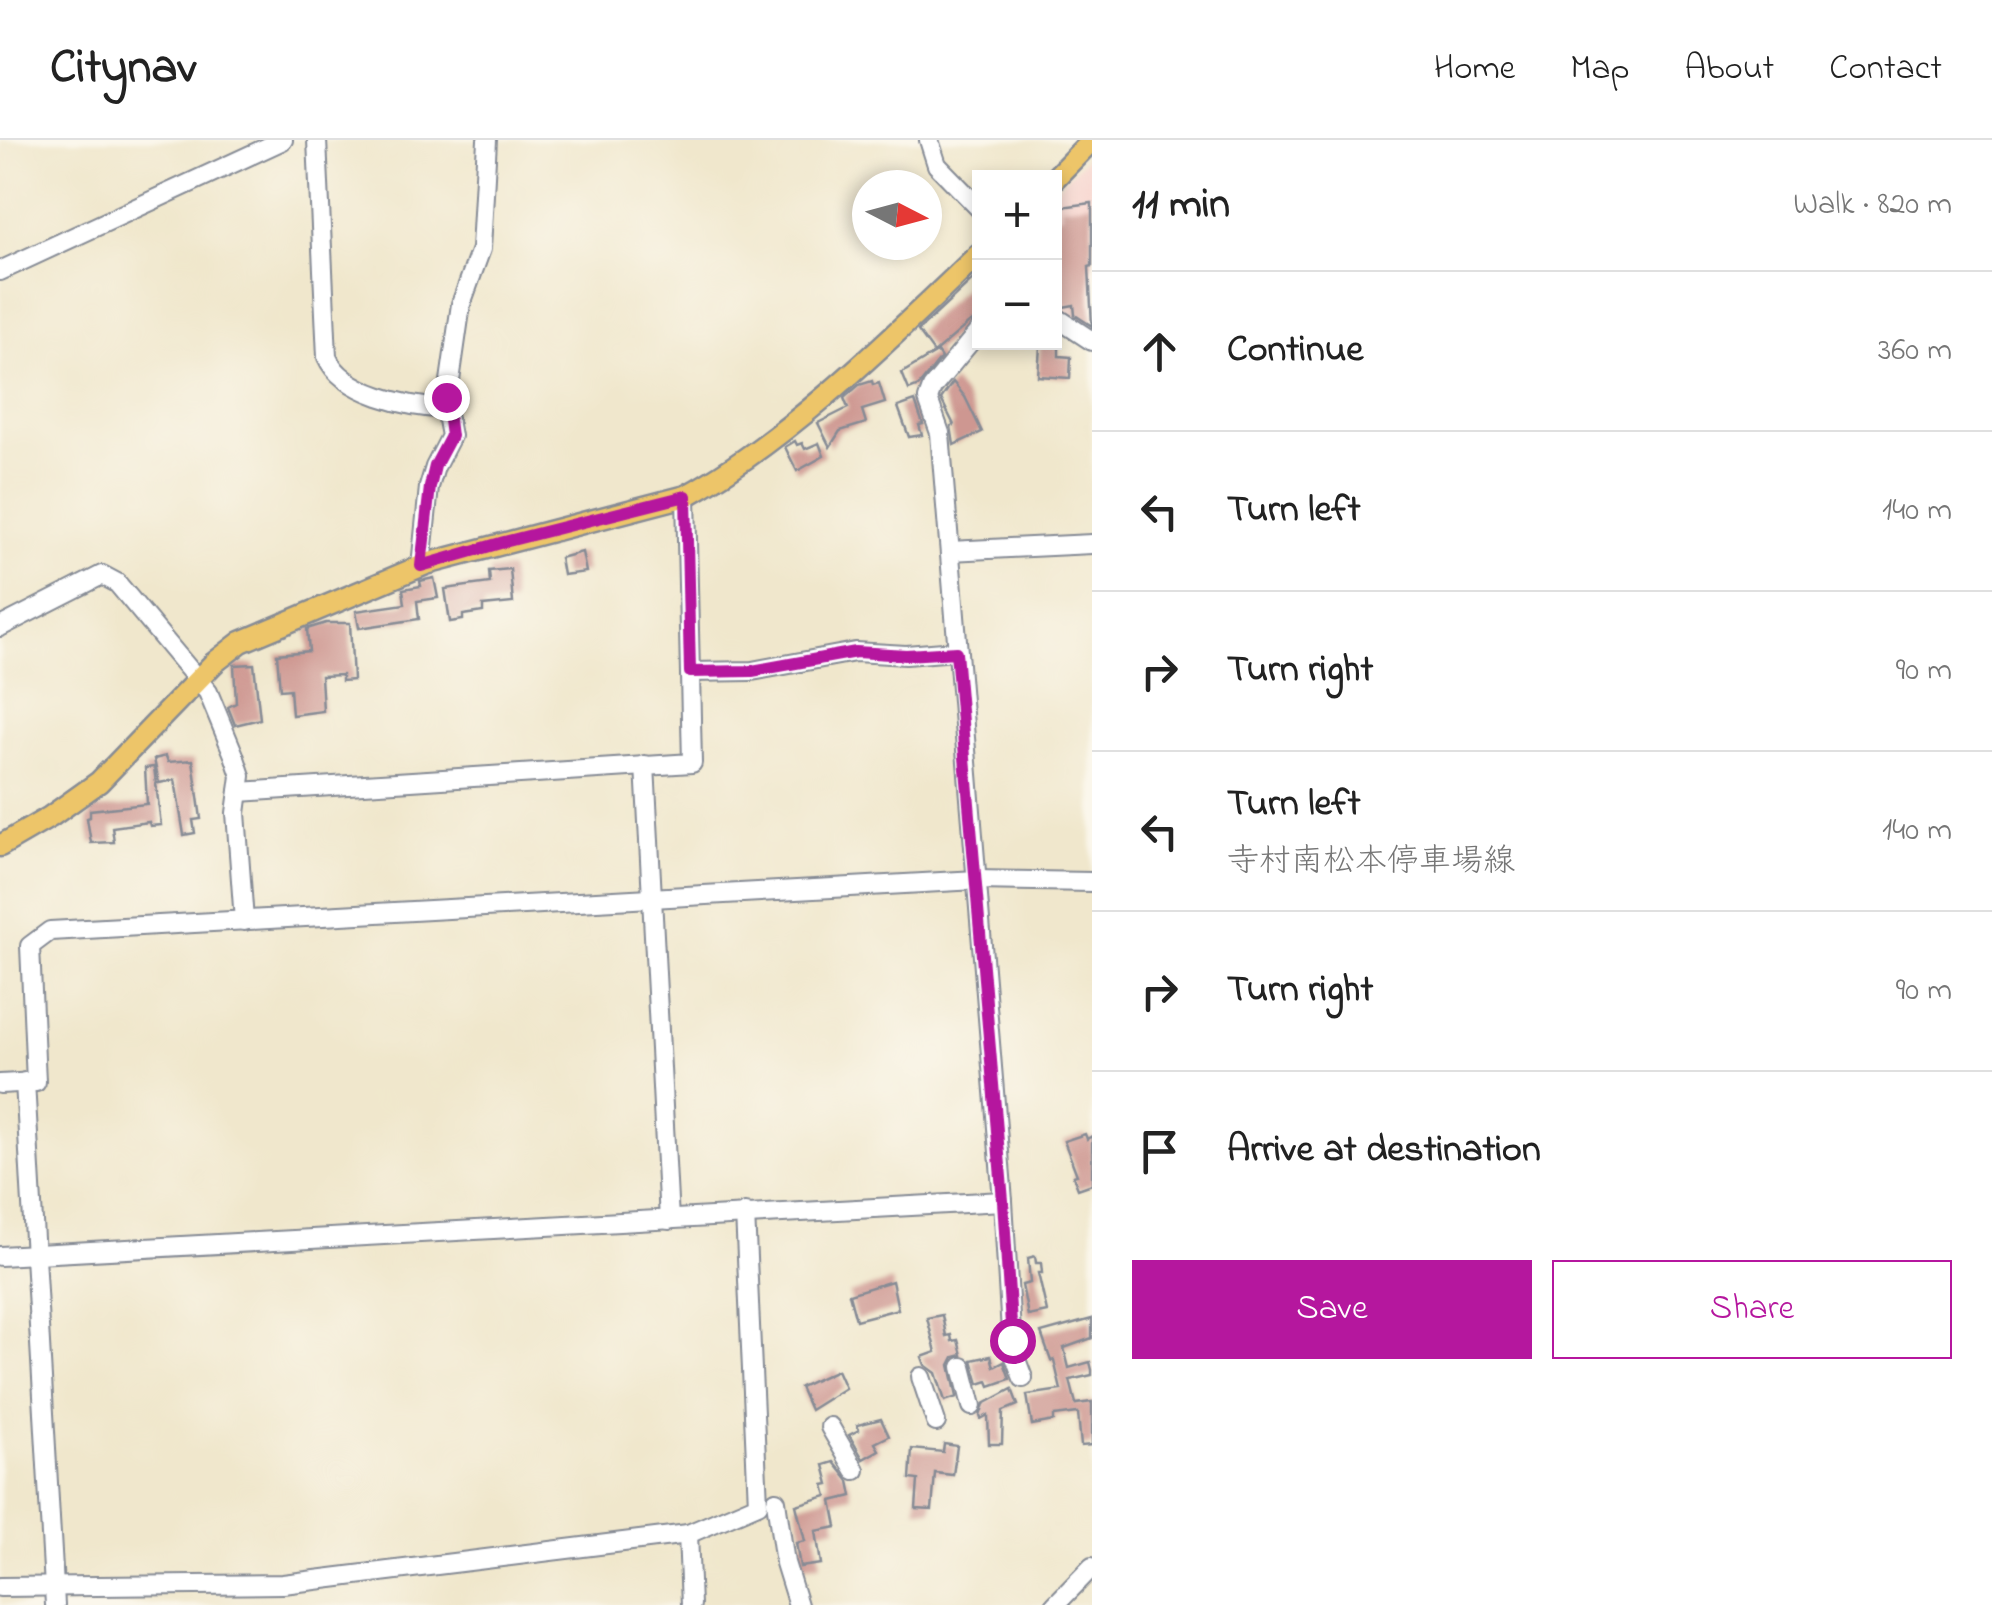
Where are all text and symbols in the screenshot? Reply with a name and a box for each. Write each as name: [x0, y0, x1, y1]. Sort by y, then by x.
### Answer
text: Citynav: [50, 34, 196, 104]
text: Home: [1434, 44, 1515, 95]
text: Map: [1570, 44, 1629, 95]
text: About: [1684, 44, 1774, 95]
text: Contact: [1829, 44, 1942, 95]
north arrow: [852, 170, 942, 260]
map controls: [972, 170, 1062, 350]
button: +: [972, 170, 1062, 260]
text: 11 min: [1132, 175, 1230, 236]
text: Walk · 820 m: [1793, 182, 1952, 229]
button: −: [972, 260, 1062, 350]
text: Continue: [1227, 323, 1363, 379]
icon: ahead: [1132, 324, 1187, 379]
text: 360 m: [1878, 328, 1952, 375]
route end: [424, 375, 470, 421]
text: Turn left: [1227, 483, 1360, 539]
icon: left: [1132, 484, 1187, 539]
text: 140 m: [1882, 488, 1952, 535]
text: Turn right: [1227, 643, 1373, 699]
icon: right: [1132, 644, 1187, 699]
text: 90 m: [1896, 648, 1952, 695]
text: Turn left: [1227, 777, 1360, 833]
icon: left: [1132, 804, 1187, 859]
text: 140 m: [1882, 808, 1952, 855]
text: 寺村南松本停車場線: [1227, 839, 1515, 886]
text: Turn right: [1227, 963, 1373, 1019]
icon: right: [1132, 964, 1187, 1019]
text: 90 m: [1896, 968, 1952, 1015]
text: Arrive at destination: [1227, 1123, 1541, 1179]
icon: arrive: [1132, 1124, 1187, 1179]
button: Save: [1132, 1260, 1532, 1359]
button: Share: [1552, 1260, 1952, 1359]
route start: [990, 1318, 1036, 1364]

